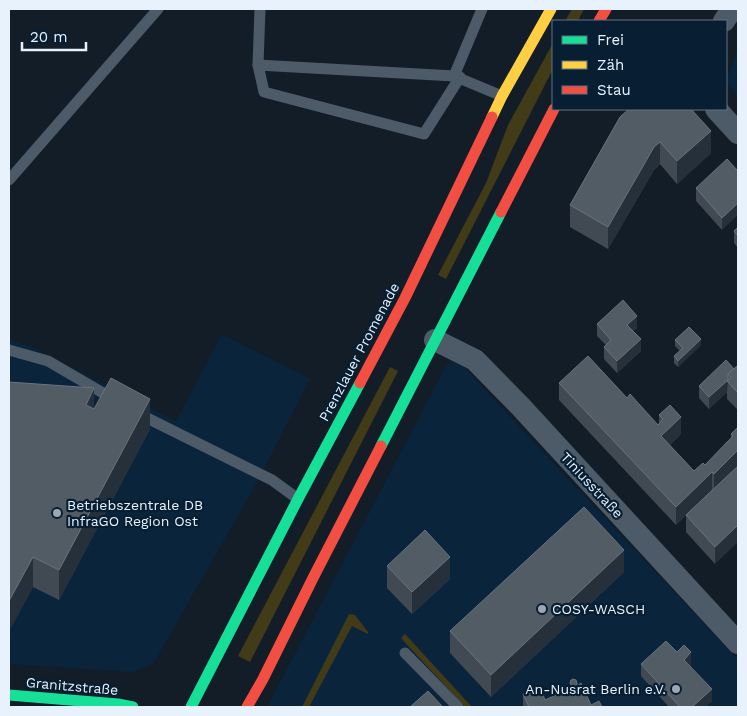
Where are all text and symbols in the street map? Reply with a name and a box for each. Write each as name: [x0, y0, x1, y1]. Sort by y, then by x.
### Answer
scale bar: [22, 20, 86, 52]
legend: [552, 20, 727, 110]
text: 20 m: [30, 28, 68, 46]
text: Frei: [597, 31, 624, 49]
text: Zäh: [597, 56, 624, 74]
text: Stau: [597, 81, 631, 99]
street label: Prenzlauer Promenade: [316, 280, 402, 424]
street label: Tiniusstraße: [558, 449, 626, 521]
place label: Betriebszentrale DB InfraGO Region Ost: [67, 497, 203, 529]
marker: Betriebszentrale DB InfraGO Region Ost: [51, 507, 63, 519]
place label: COSY-WASCH: [552, 601, 645, 617]
marker: COSY-WASCH: [536, 603, 548, 615]
street label: Granitzstraße: [25, 674, 119, 698]
place label: An-Nusrat Berlin e.V.: [525, 681, 666, 697]
marker: An-Nusrat Berlin e.V.: [670, 683, 682, 695]

